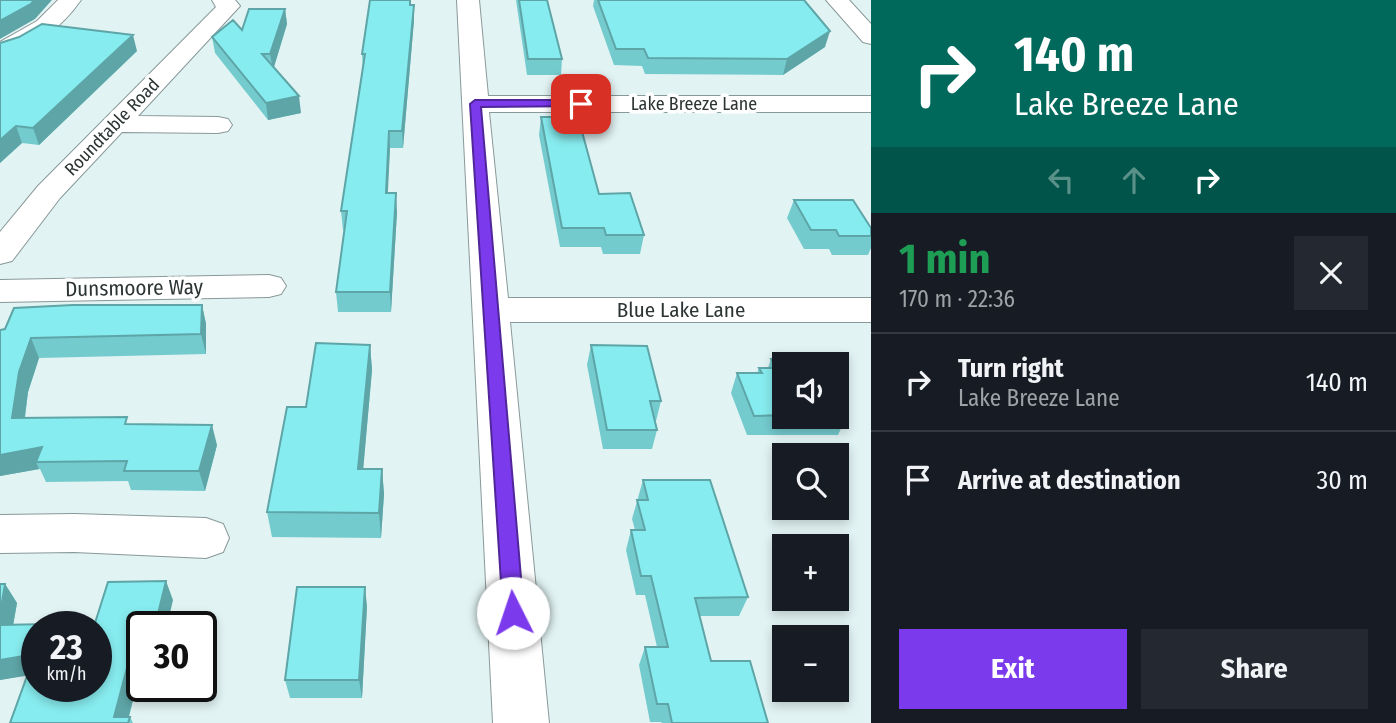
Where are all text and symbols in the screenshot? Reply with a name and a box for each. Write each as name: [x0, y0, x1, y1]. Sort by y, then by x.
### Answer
text: 140 m: [1014, 25, 1134, 84]
icon: right: [899, 28, 990, 119]
street label: Roundtable Road: [60, 74, 164, 180]
pin: [551, 74, 611, 134]
icon: arrive: [562, 85, 600, 123]
text: Lake Breeze Lane: [1014, 85, 1239, 123]
street label: Lake Breeze Lane: [631, 93, 757, 115]
icon: left: [1042, 161, 1080, 199]
icon: ahead: [1115, 161, 1153, 199]
icon: right: [1188, 161, 1226, 199]
text: 1 min: [899, 234, 990, 284]
button: close: [1294, 236, 1368, 310]
street label: Dunsmoore Way: [65, 274, 204, 302]
text: 170 m · 22:36: [899, 285, 1015, 313]
street label: Blue Lake Lane: [617, 297, 745, 323]
map controls: [772, 352, 849, 702]
button: sound: [772, 352, 849, 429]
text: Turn right: [958, 353, 1064, 384]
icon: right: [899, 363, 937, 401]
text: 140 m: [1306, 367, 1368, 398]
text: Lake Breeze Lane: [958, 384, 1120, 412]
button: search: [772, 443, 849, 520]
icon: arrive: [899, 461, 937, 499]
text: Arrive at destination: [958, 465, 1181, 496]
text: 30 m: [1317, 465, 1368, 496]
button: +: [772, 534, 849, 611]
position arrow: [476, 576, 550, 650]
speed limit sign: 30: [126, 611, 217, 702]
button: −: [772, 625, 849, 702]
text: 23: [50, 626, 83, 668]
button: Exit: [899, 629, 1127, 709]
button: Share: [1141, 629, 1368, 709]
text: km/h: [46, 663, 87, 685]

